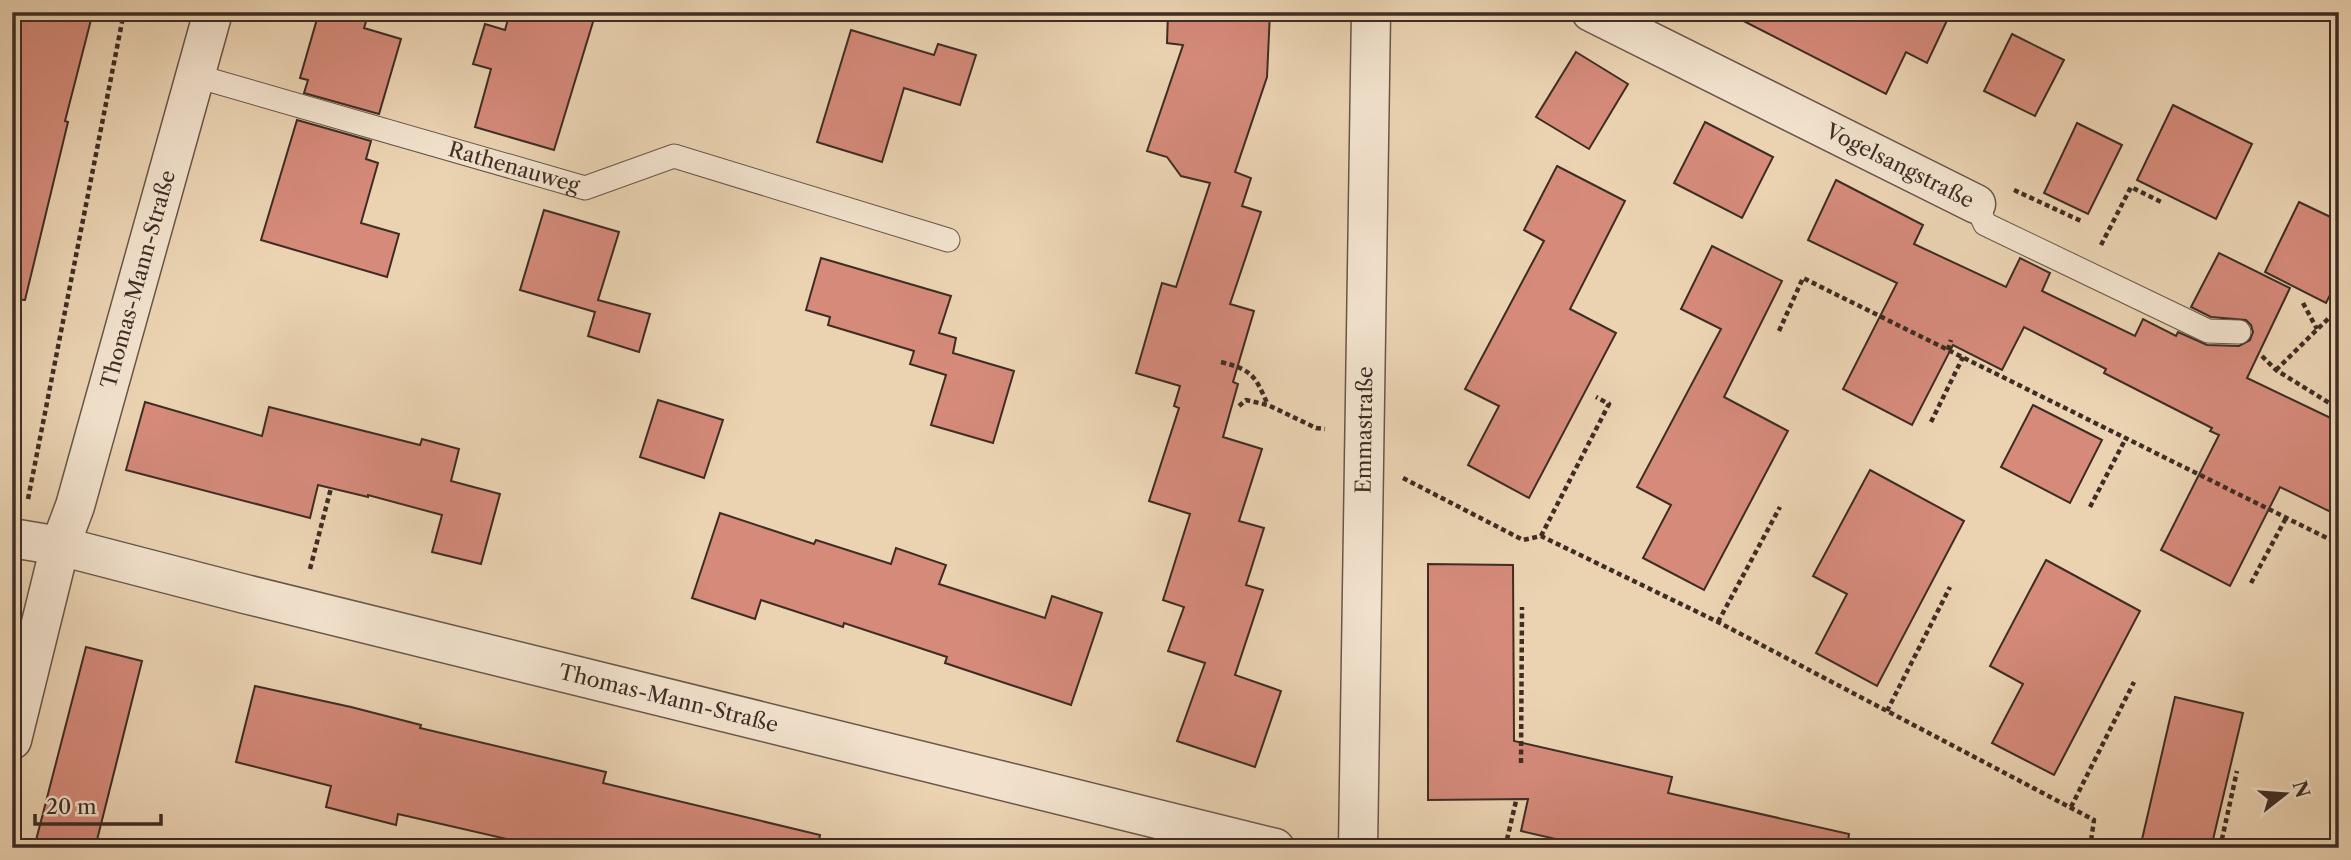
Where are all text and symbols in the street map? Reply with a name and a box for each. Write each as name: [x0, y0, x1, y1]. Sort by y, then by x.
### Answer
street label: Vogelsangstraße: [1821, 118, 1978, 213]
street label: Rathenauweg: [446, 136, 584, 198]
street label: Thomas-Mann-Straße: [96, 167, 180, 391]
street label: Emmastraße: [1351, 366, 1377, 494]
street label: Thomas-Mann-Straße: [556, 659, 781, 737]
north arrow: [2250, 758, 2320, 828]
text: N: [2287, 778, 2314, 800]
scale bar: [35, 783, 161, 827]
text: 20 m: [46, 794, 97, 819]

